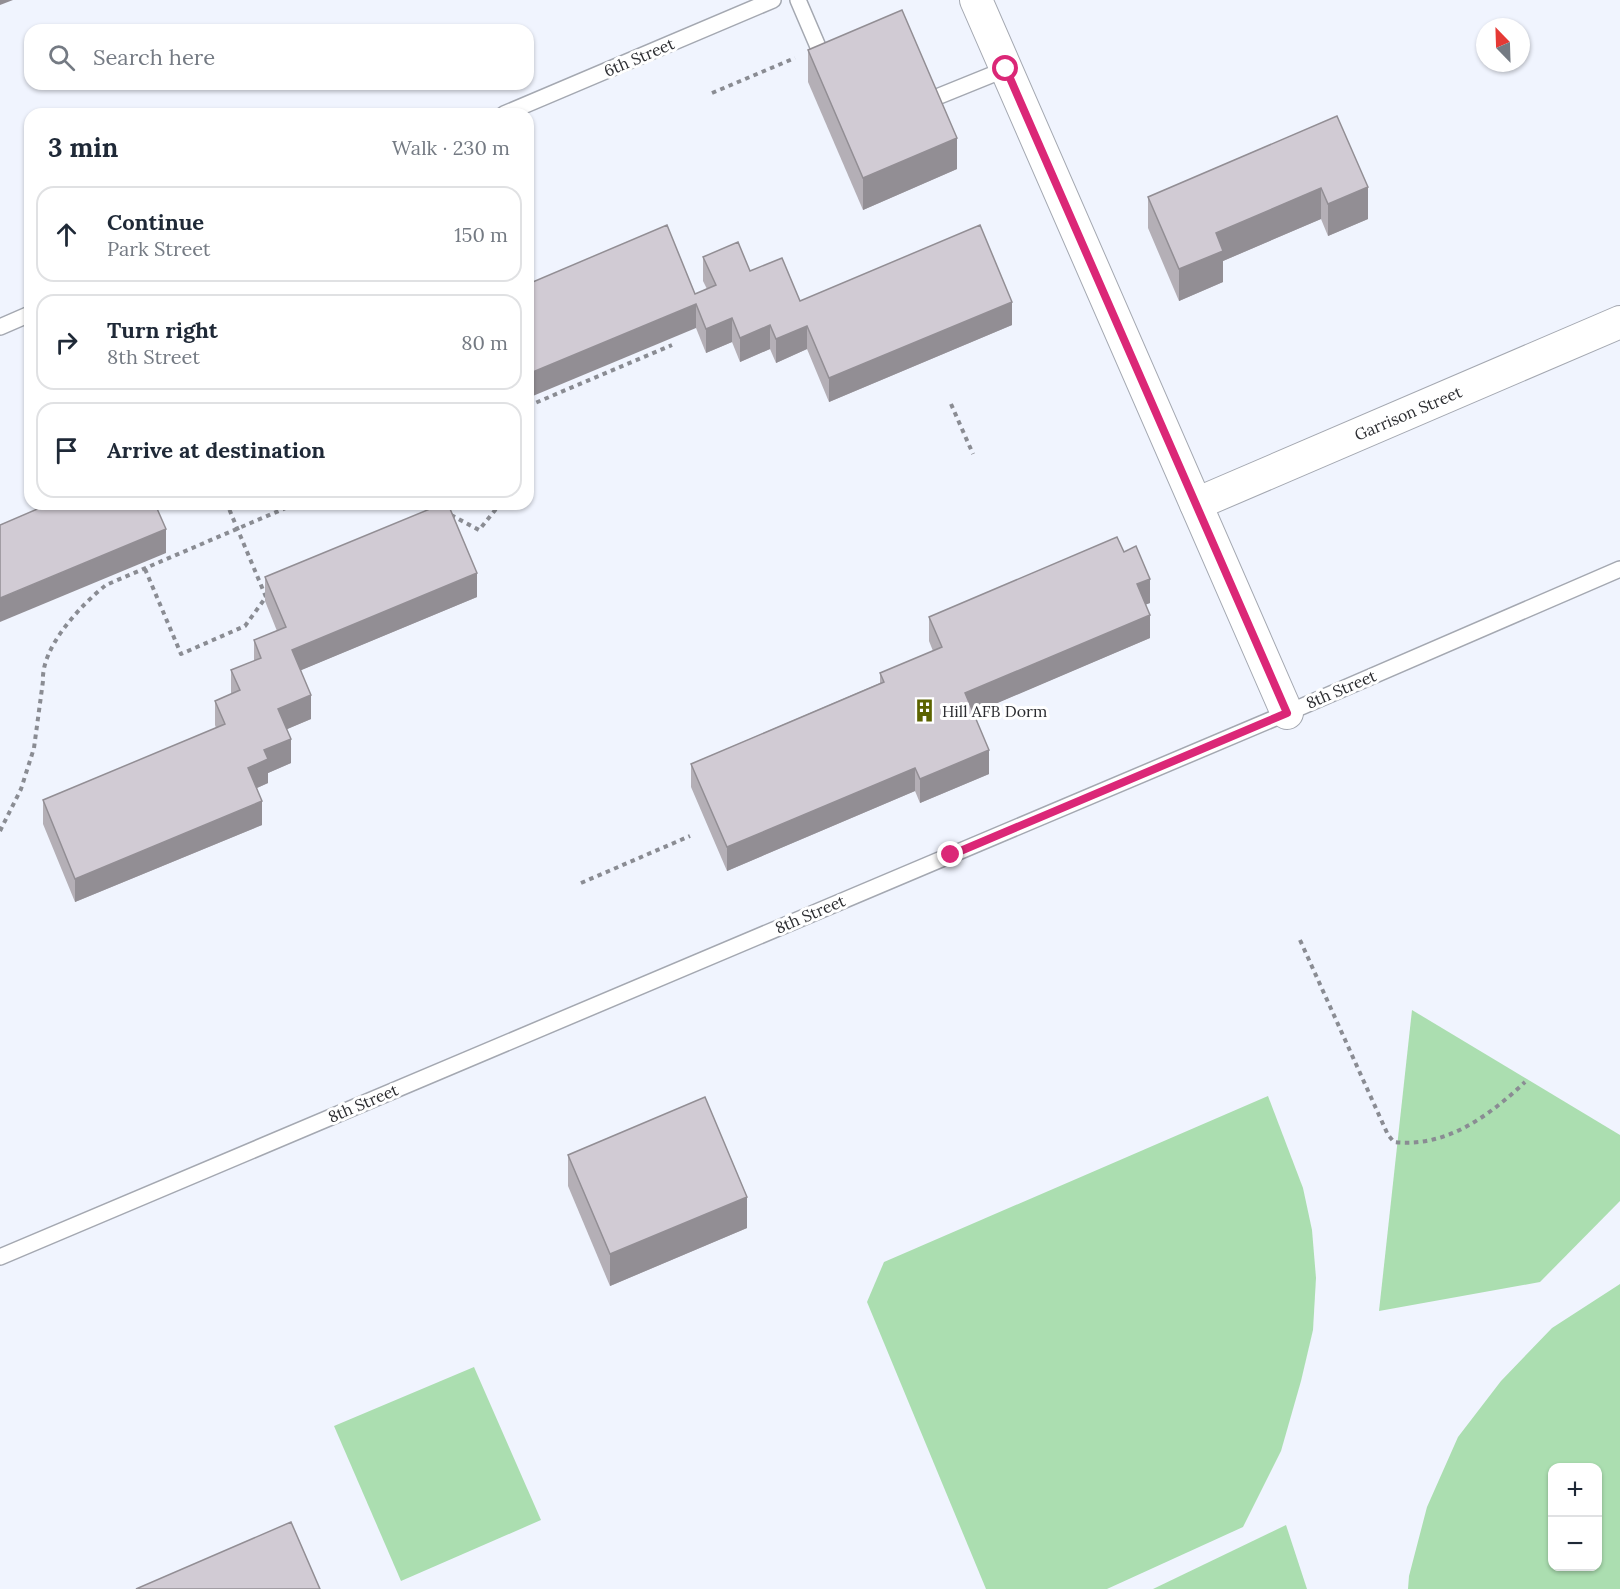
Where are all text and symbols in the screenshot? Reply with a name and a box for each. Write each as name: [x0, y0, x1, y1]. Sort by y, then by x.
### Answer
north arrow: [1476, 18, 1530, 72]
search box: [24, 24, 534, 90]
street label: 6th Street: [601, 33, 678, 81]
icon: search: [45, 41, 78, 74]
text: Search here: [93, 43, 215, 71]
route start: [992, 55, 1018, 81]
text: 3 min: [48, 131, 118, 164]
text: Walk · 230 m: [392, 135, 510, 160]
text: Continue: [107, 208, 204, 236]
icon: ahead: [50, 218, 83, 251]
text: 150 m: [454, 222, 508, 247]
text: Park Street: [107, 236, 211, 261]
text: Turn right: [107, 316, 218, 344]
icon: right: [50, 326, 83, 359]
text: 80 m: [461, 330, 508, 355]
text: 8th Street: [107, 344, 200, 369]
street label: Garrison Street: [1351, 381, 1465, 445]
icon: arrive: [50, 434, 83, 467]
text: Arrive at destination: [107, 436, 325, 464]
street label: 8th Street: [1303, 665, 1380, 713]
building icon: Hill AFB Dorm: [911, 698, 937, 724]
place label: Hill AFB Dorm: [942, 701, 1047, 721]
route end: [937, 841, 963, 867]
street label: 8th Street: [772, 890, 849, 938]
street label: 8th Street: [325, 1079, 402, 1127]
map controls: [1548, 1463, 1602, 1571]
button: +: [1548, 1463, 1602, 1517]
button: −: [1548, 1517, 1602, 1571]

